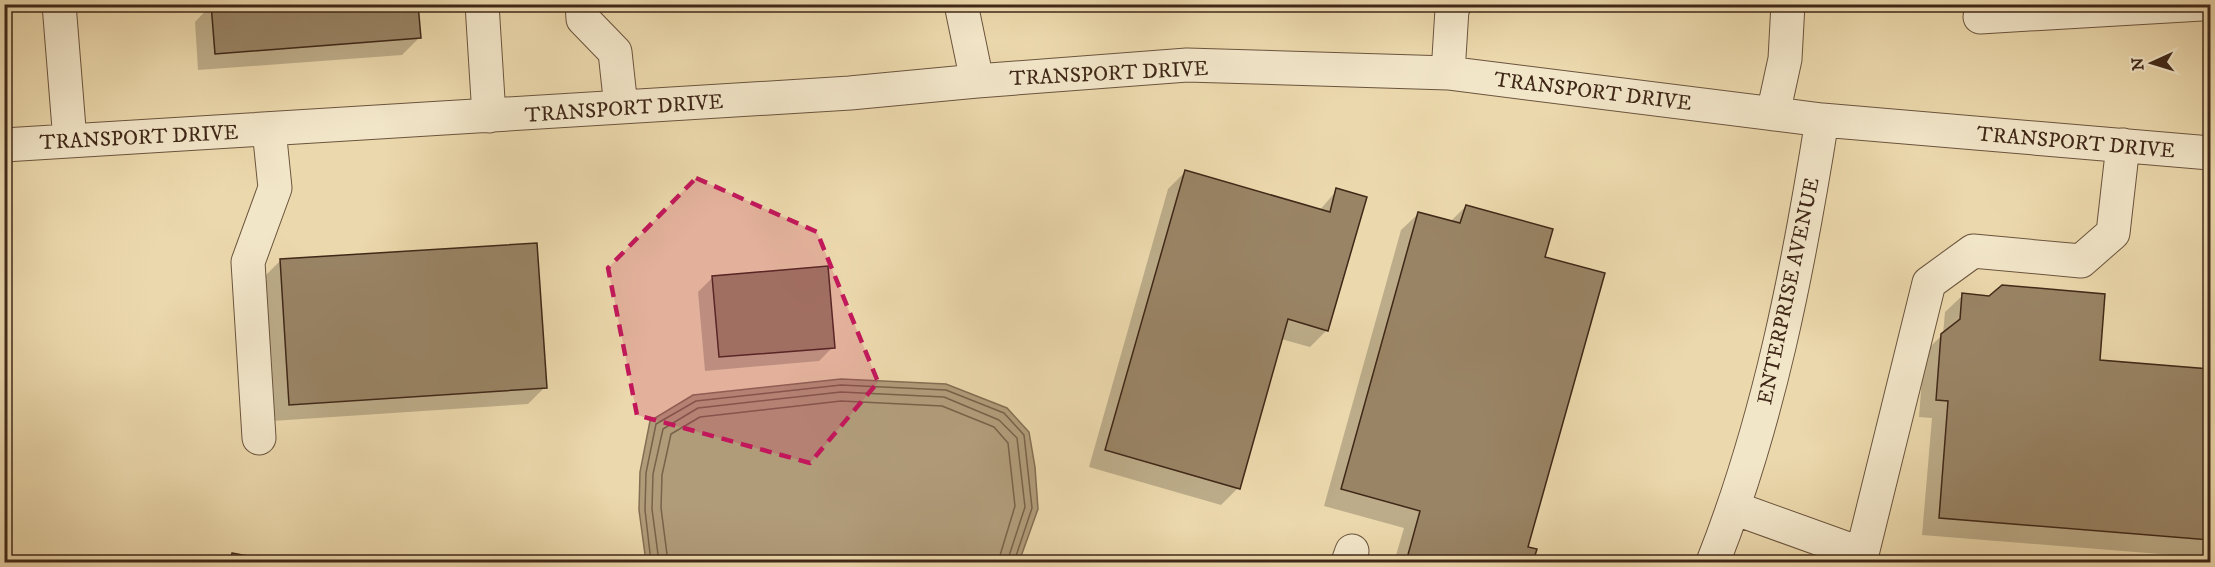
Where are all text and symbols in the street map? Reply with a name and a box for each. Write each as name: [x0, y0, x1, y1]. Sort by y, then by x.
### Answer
north arrow: [2122, 33, 2182, 93]
street label: TRANSPORT DRIVE: [1009, 56, 1209, 92]
text: N: [2128, 57, 2148, 71]
street label: TRANSPORT DRIVE: [1493, 67, 1693, 117]
street label: TRANSPORT DRIVE: [524, 89, 724, 129]
street label: TRANSPORT DRIVE: [39, 120, 239, 156]
street label: TRANSPORT DRIVE: [1976, 121, 2176, 165]
street label: ENTERPRISE AVENUE: [1752, 175, 1826, 407]

